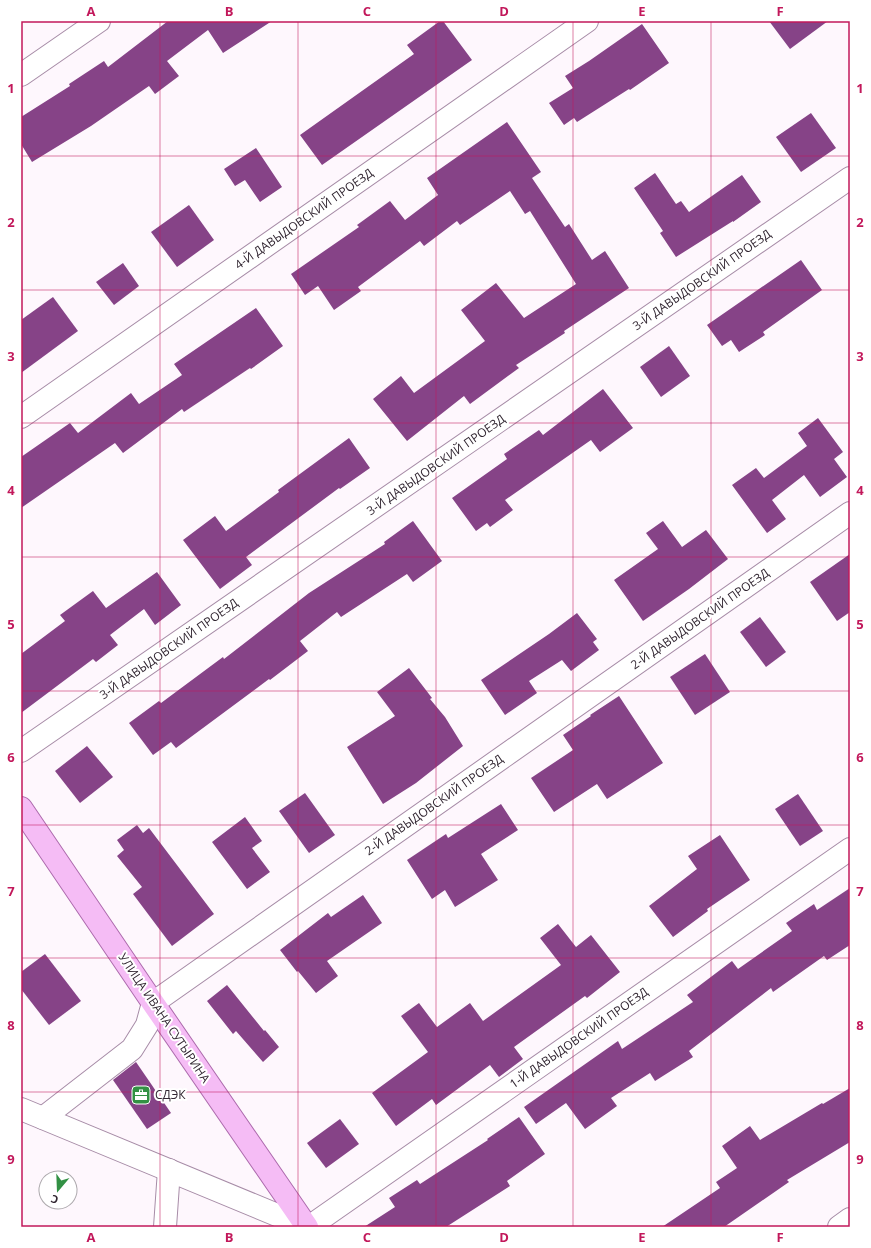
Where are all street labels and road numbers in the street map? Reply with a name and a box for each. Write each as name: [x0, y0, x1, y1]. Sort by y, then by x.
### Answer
street label: 4-Й ДАВЫДОВСКИЙ ПРОЕЗД: [231, 164, 376, 273]
street label: 3-Й ДАВЫДОВСКИЙ ПРОЕЗД: [629, 225, 774, 334]
street label: 3-Й ДАВЫДОВСКИЙ ПРОЕЗД: [363, 410, 508, 519]
street label: 2-Й ДАВЫДОВСКИЙ ПРОЕЗД: [627, 564, 772, 673]
street label: 3-Й ДАВЫДОВСКИЙ ПРОЕЗД: [96, 594, 241, 703]
street label: 2-Й ДАВЫДОВСКИЙ ПРОЕЗД: [361, 750, 506, 859]
street label: УЛИЦА ИВАНА СУТЫРИНА: [115, 950, 214, 1086]
street label: 1-Й ДАВЫДОВСКИЙ ПРОЕЗД: [506, 983, 651, 1092]

